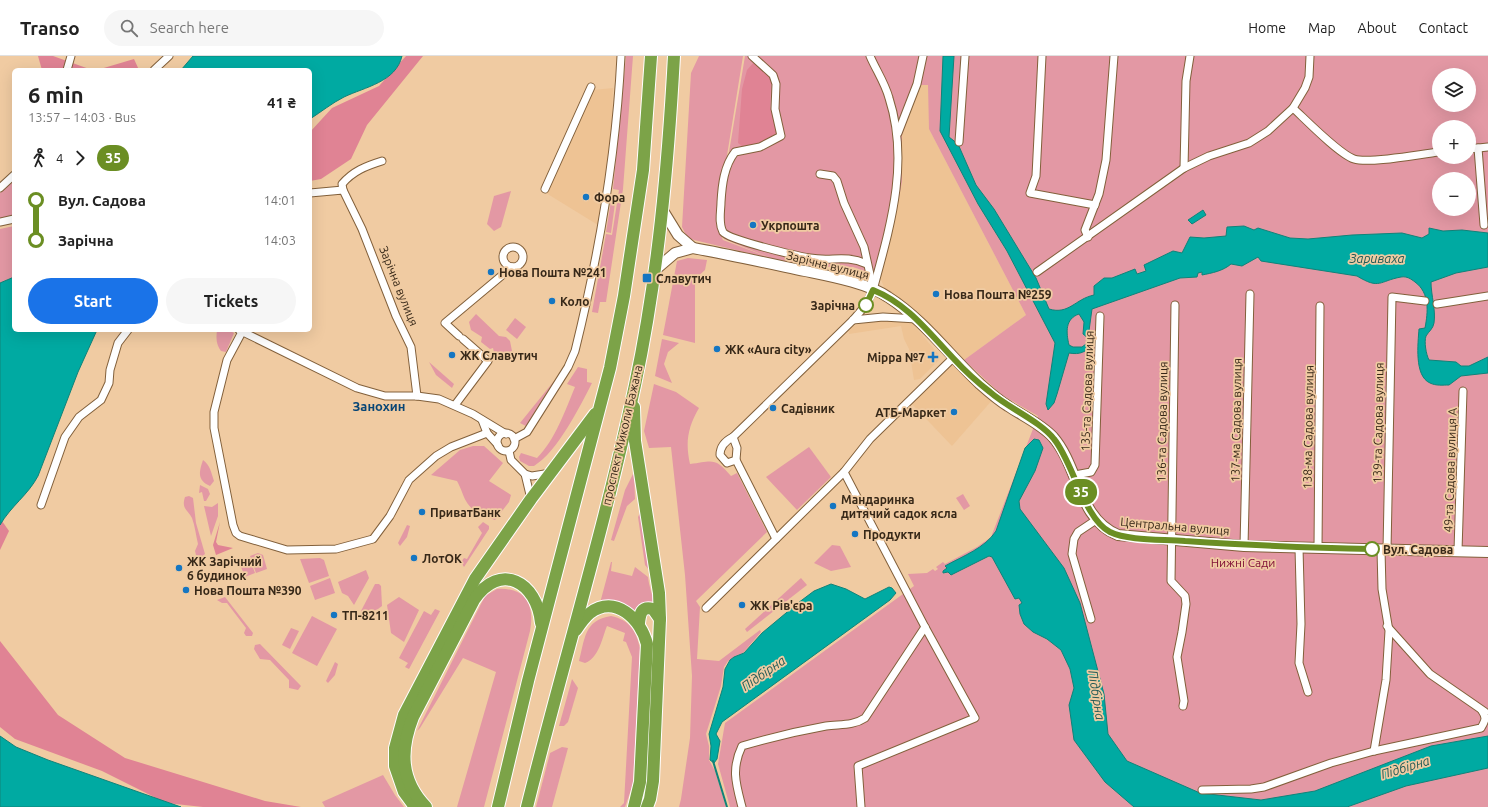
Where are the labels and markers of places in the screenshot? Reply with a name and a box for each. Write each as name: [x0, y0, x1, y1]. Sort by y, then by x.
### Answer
place label: Фора: [594, 191, 625, 204]
marker: Фора: [581, 192, 591, 202]
place label: Укрпошта: [761, 219, 819, 232]
marker: Укрпошта: [748, 220, 758, 230]
place label: Нова Пошта №241: [499, 266, 607, 279]
marker: Нова Пошта №241: [486, 267, 496, 277]
marker: Славутич: [641, 272, 653, 284]
place label: Славутич: [656, 272, 712, 285]
place label: Нова Пошта №259: [944, 288, 1052, 301]
marker: Нова Пошта №259: [931, 289, 941, 299]
place label: Коло: [560, 295, 589, 308]
marker: Коло: [547, 296, 557, 306]
marker: Зарічна: [858, 297, 874, 313]
place label: Зарічна: [810, 299, 855, 312]
place label: ЖК «Aura city»: [725, 343, 812, 356]
marker: ЖК «Aura city»: [712, 344, 722, 354]
place label: ЖК Славутич: [460, 349, 538, 362]
marker: ЖК Славутич: [447, 350, 457, 360]
place label: Мірра №7: [867, 351, 925, 364]
marker: Мірра №7: [928, 352, 938, 362]
place label: Садівник: [781, 402, 835, 415]
marker: Садівник: [768, 403, 778, 413]
place label: АТБ-Маркет: [875, 406, 946, 419]
marker: АТБ-Маркет: [949, 407, 959, 417]
place label: Мандаринка дитячий садок ясла: [841, 493, 957, 520]
marker: Мандаринка дитячий садок ясла: [828, 501, 838, 511]
place label: ПриватБанк: [430, 506, 501, 519]
marker: ПриватБанк: [417, 507, 427, 517]
place label: Продукти: [863, 528, 921, 541]
marker: Продукти: [850, 529, 860, 539]
marker: Вул. Садова: [1364, 541, 1380, 557]
place label: Вул. Садова: [1383, 543, 1453, 556]
place label: ЛотОК: [422, 552, 462, 565]
marker: ЛотОК: [409, 553, 419, 563]
place label: ЖК Зарічний 6 будинок: [187, 555, 262, 582]
marker: ЖК Зарічний 6 будинок: [174, 563, 184, 573]
place label: Нова Пошта №390: [194, 584, 302, 597]
marker: Нова Пошта №390: [181, 585, 191, 595]
place label: ЖК Рів'єра: [750, 599, 813, 612]
marker: ЖК Рів'єра: [737, 600, 747, 610]
place label: ТП-8211: [342, 609, 389, 622]
marker: ТП-8211: [329, 610, 339, 620]

